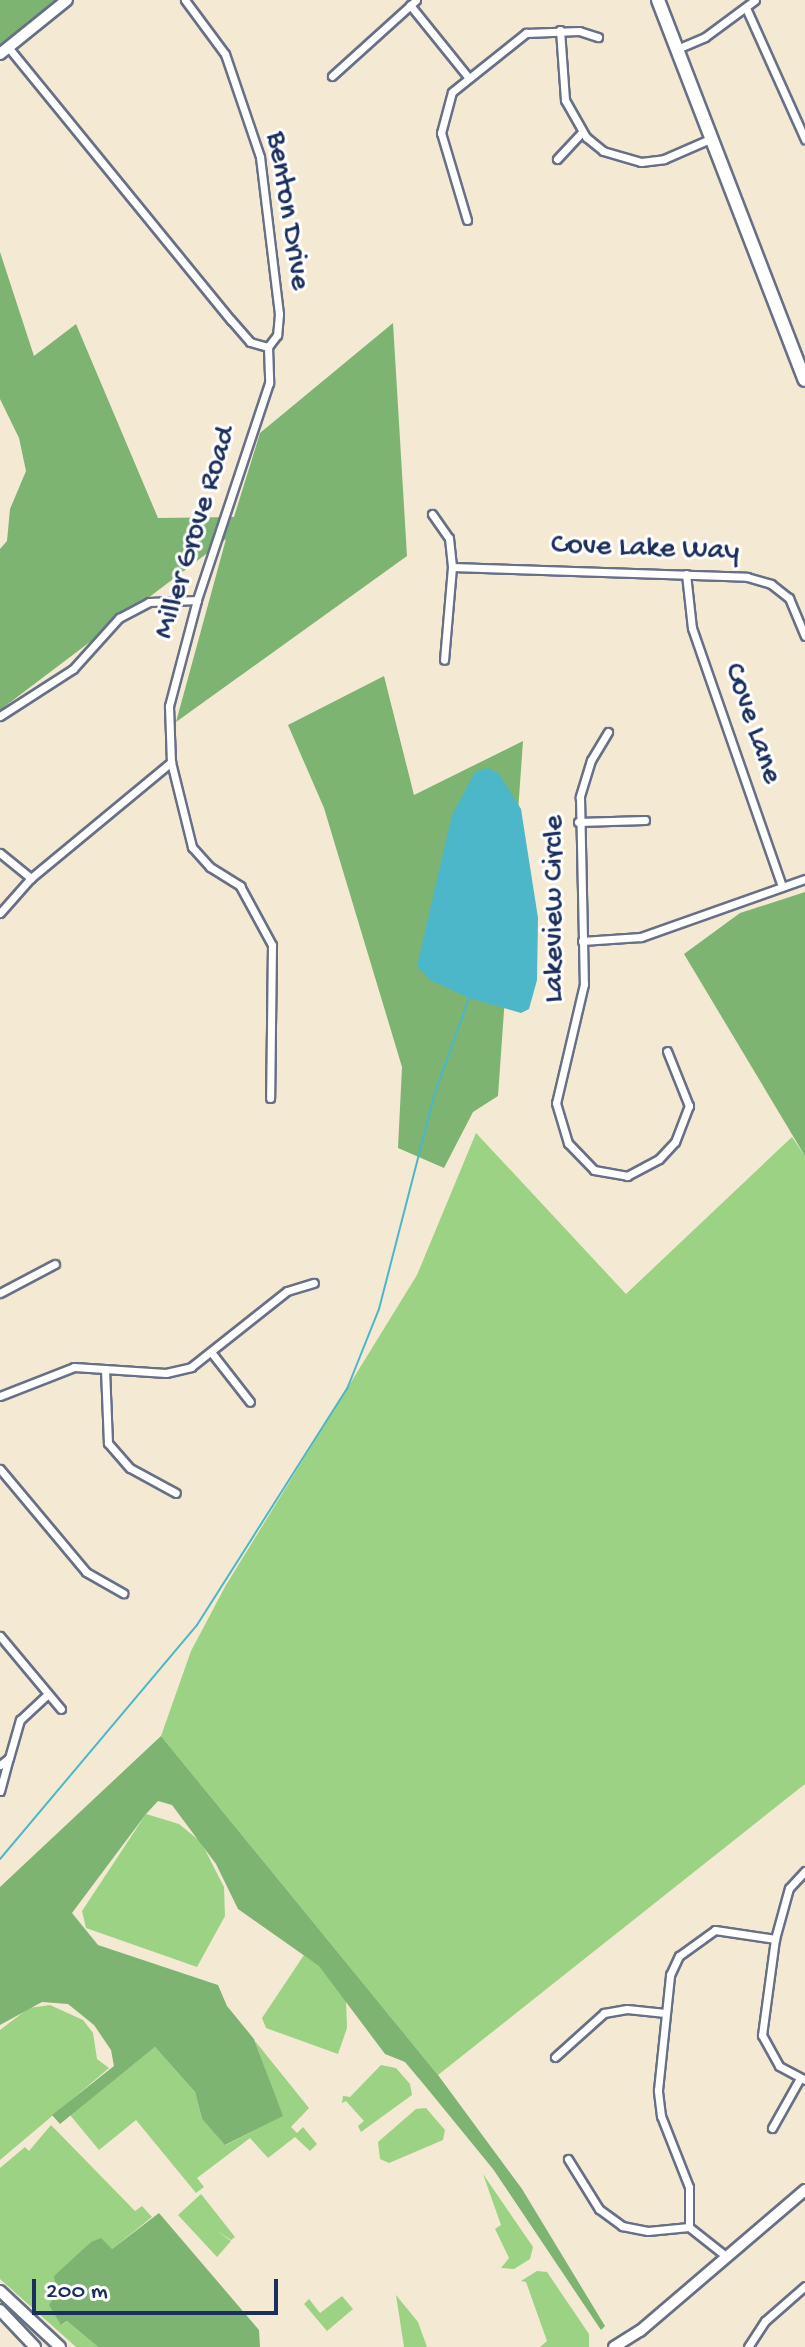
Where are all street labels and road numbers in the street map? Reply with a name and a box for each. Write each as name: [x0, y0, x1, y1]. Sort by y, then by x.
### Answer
street label: Benton Drive: [256, 129, 316, 293]
street label: Miller Grove Road: [148, 422, 246, 644]
street label: Cove Lake Way: [550, 529, 740, 571]
street label: Cove Lane: [714, 659, 788, 789]
street label: Lakeview Circle: [538, 815, 574, 1003]

